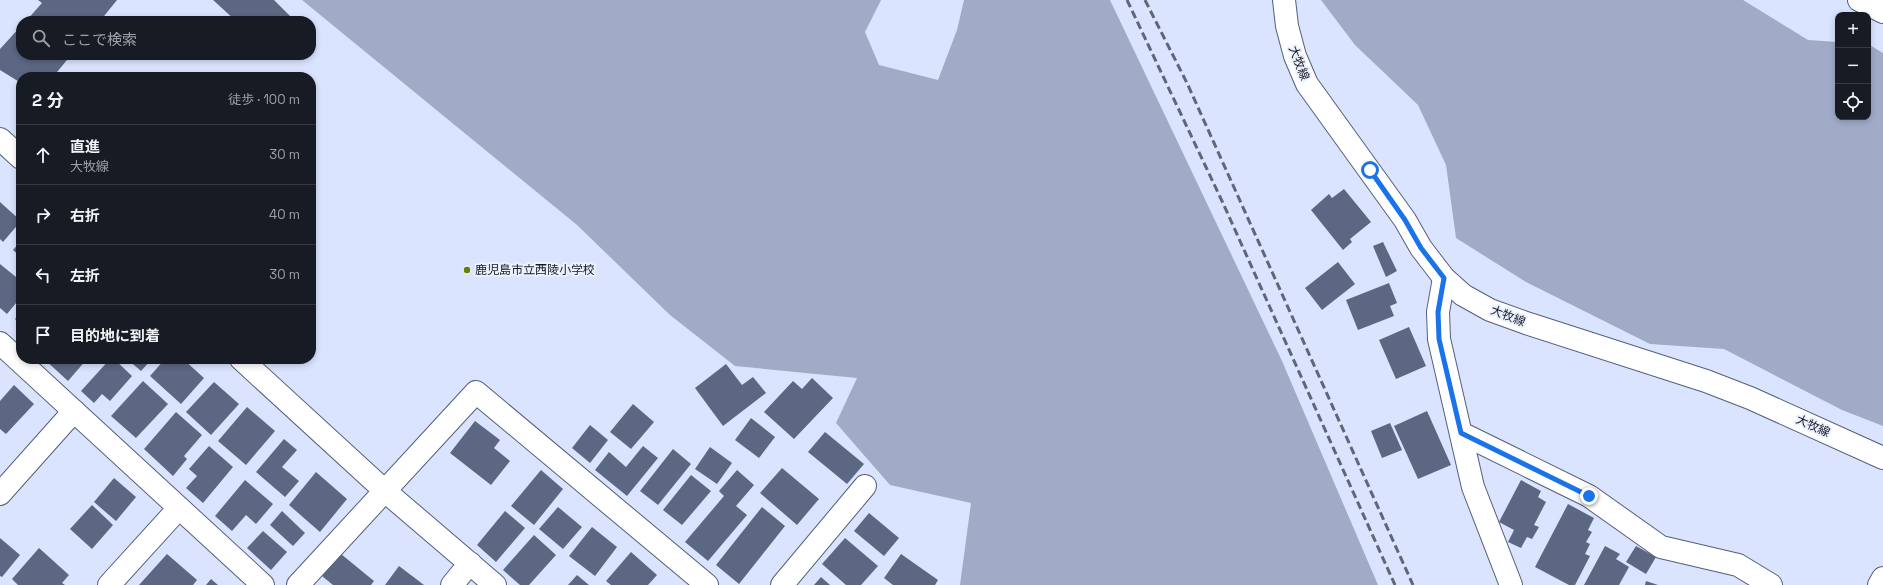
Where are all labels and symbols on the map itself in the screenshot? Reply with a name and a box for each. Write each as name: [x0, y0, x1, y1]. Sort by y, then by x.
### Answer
street label: 大牧線: [1285, 43, 1313, 83]
route start: [1361, 161, 1379, 179]
place label: 鹿児島市立西陵小学校: [475, 262, 595, 278]
marker: 鹿児島市立西陵小学校: [462, 265, 472, 275]
street label: 大牧線: [1488, 302, 1528, 330]
street label: 大牧線: [1793, 411, 1833, 441]
route end: [1580, 487, 1598, 505]

